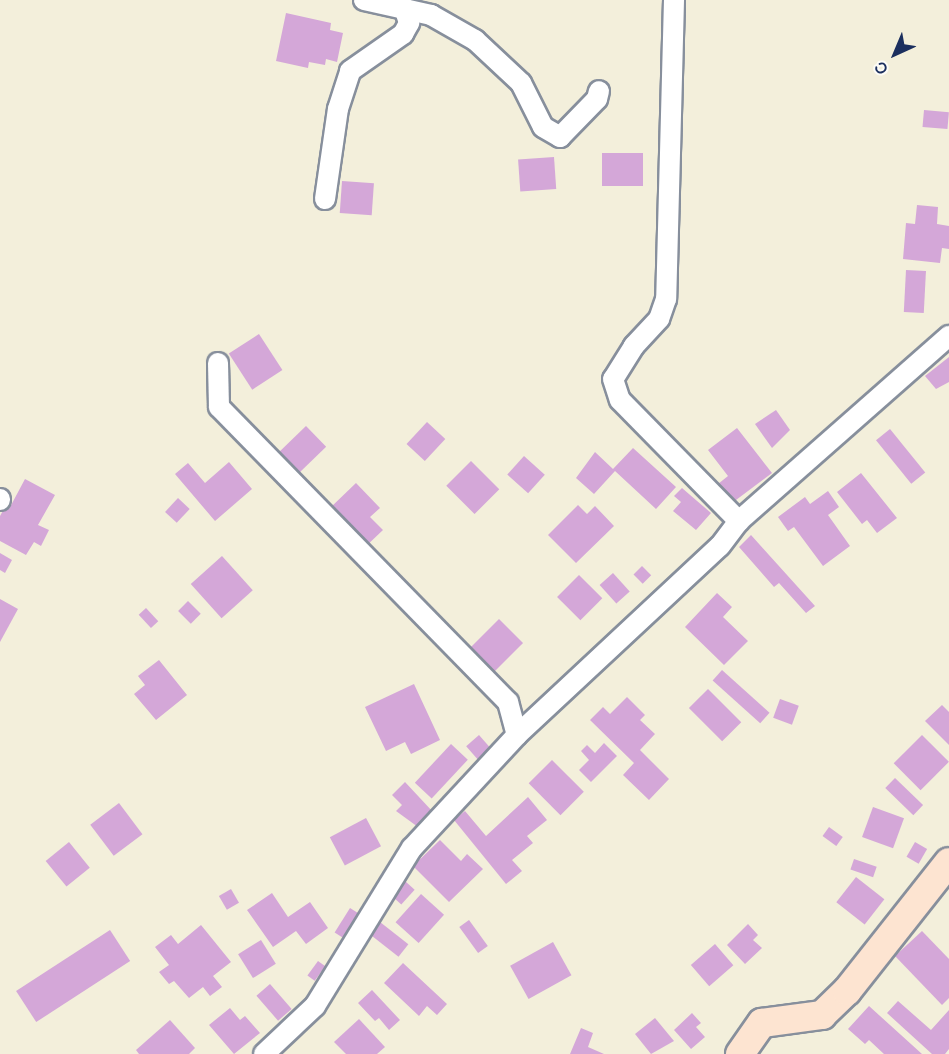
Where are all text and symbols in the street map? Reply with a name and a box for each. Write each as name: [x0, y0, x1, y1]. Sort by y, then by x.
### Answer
north arrow: [865, 24, 925, 84]
text: С: [872, 57, 893, 78]

